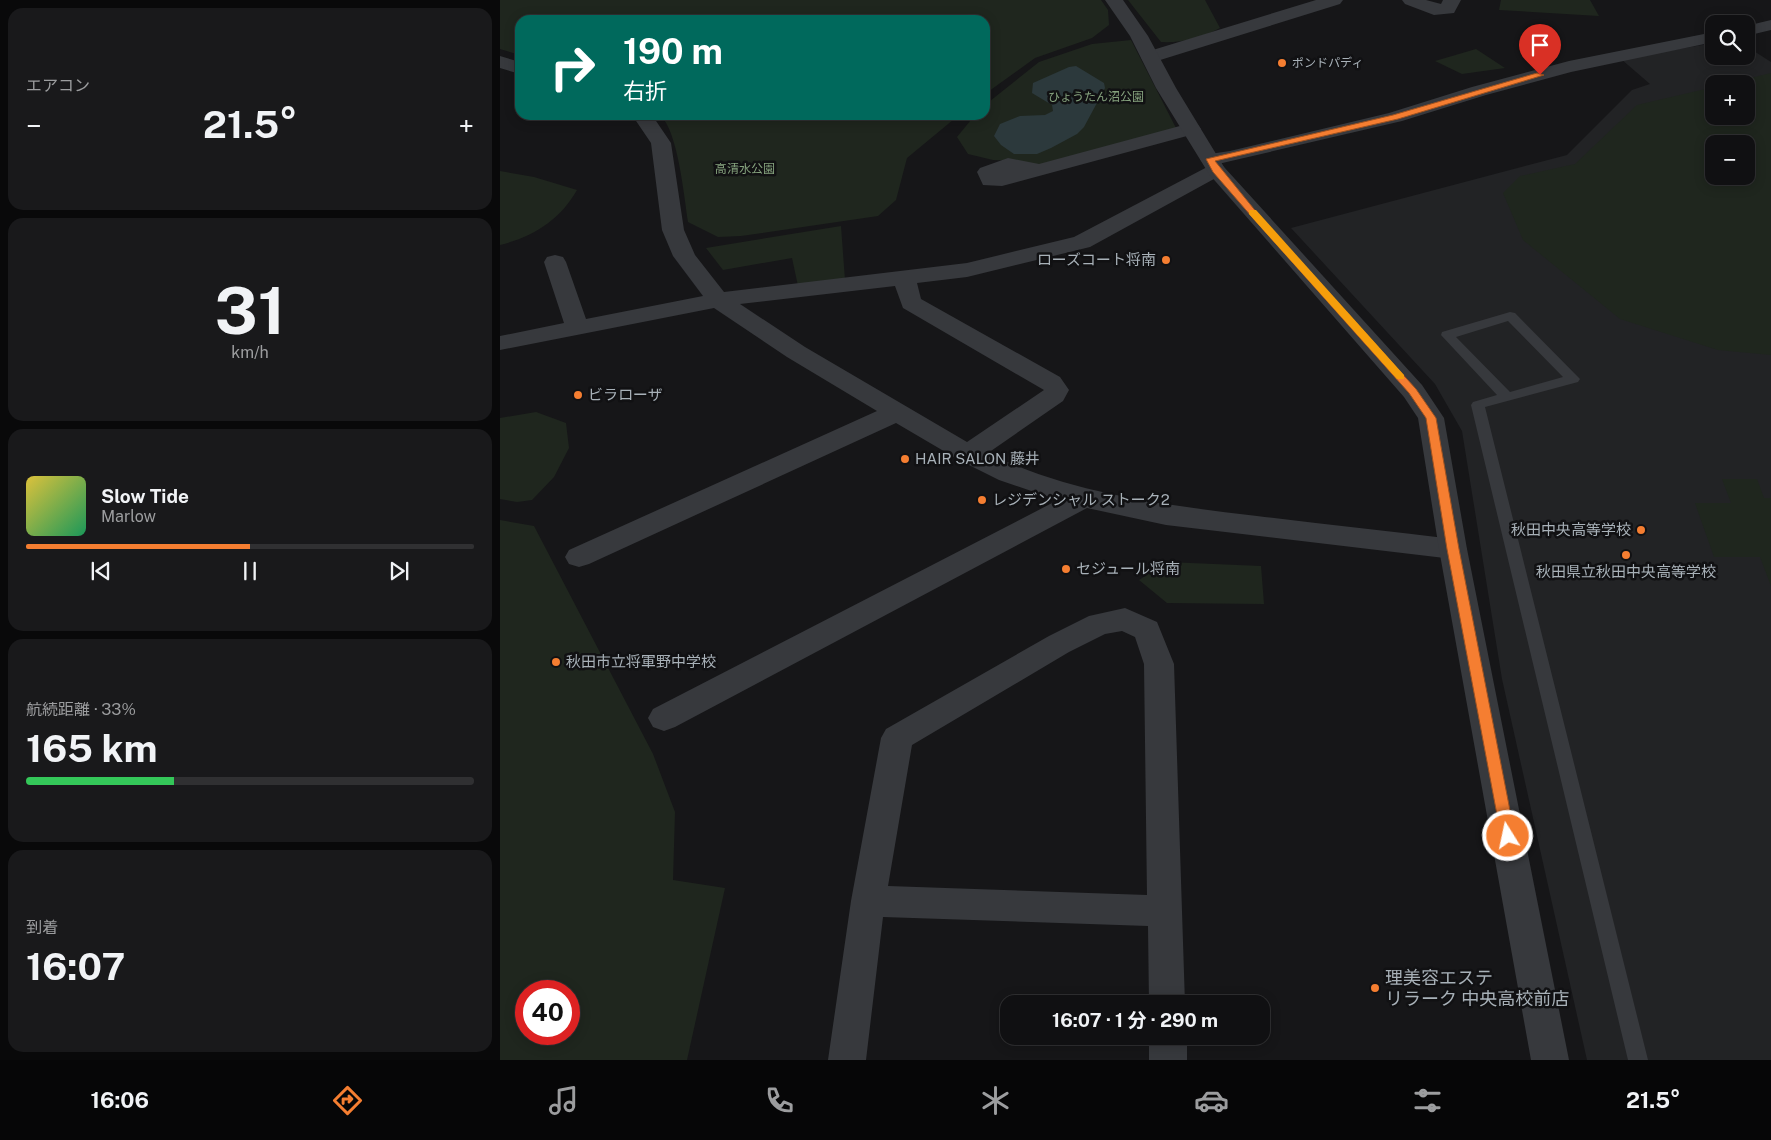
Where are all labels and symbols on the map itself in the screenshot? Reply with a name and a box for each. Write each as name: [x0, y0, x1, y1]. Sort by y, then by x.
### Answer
pin: [1519, 24, 1561, 75]
place label: ポンドパディ: [1292, 56, 1363, 70]
marker: ポンドパディ: [1276, 57, 1288, 69]
park label: ひょうたん沼公園: [1048, 90, 1144, 104]
park label: 高清水公園: [715, 162, 775, 176]
place label: ローズコート将南: [1037, 251, 1156, 268]
marker: ローズコート将南: [1160, 254, 1172, 266]
place label: ビラローザ: [588, 386, 663, 403]
marker: ビラローザ: [572, 389, 584, 401]
place label: HAIR SALON 藤井: [915, 450, 1040, 467]
marker: HAIR SALON 藤井: [899, 453, 911, 465]
place label: レジデンシャル ストーク2: [992, 491, 1170, 508]
marker: レジデンシャル ストーク2: [976, 494, 988, 506]
place label: 秋田中央高等学校: [1511, 521, 1631, 538]
marker: 秋田中央高等学校: [1635, 524, 1647, 536]
marker: 秋田県立秋田中央高等学校: [1620, 549, 1632, 561]
place label: セジュール将南: [1076, 560, 1180, 577]
marker: セジュール将南: [1060, 563, 1072, 575]
place label: 秋田県立秋田中央高等学校: [1536, 563, 1716, 580]
place label: 秋田市立将軍野中学校: [566, 653, 716, 670]
marker: 秋田市立将軍野中学校: [550, 656, 562, 668]
position arrow: [1481, 809, 1533, 861]
place label: 理美容エステ リラーク 中央高校前店: [1385, 967, 1569, 1009]
speed limit sign: 40: [515, 980, 580, 1045]
marker: 理美容エステ リラーク 中央高校前店: [1369, 982, 1381, 994]

